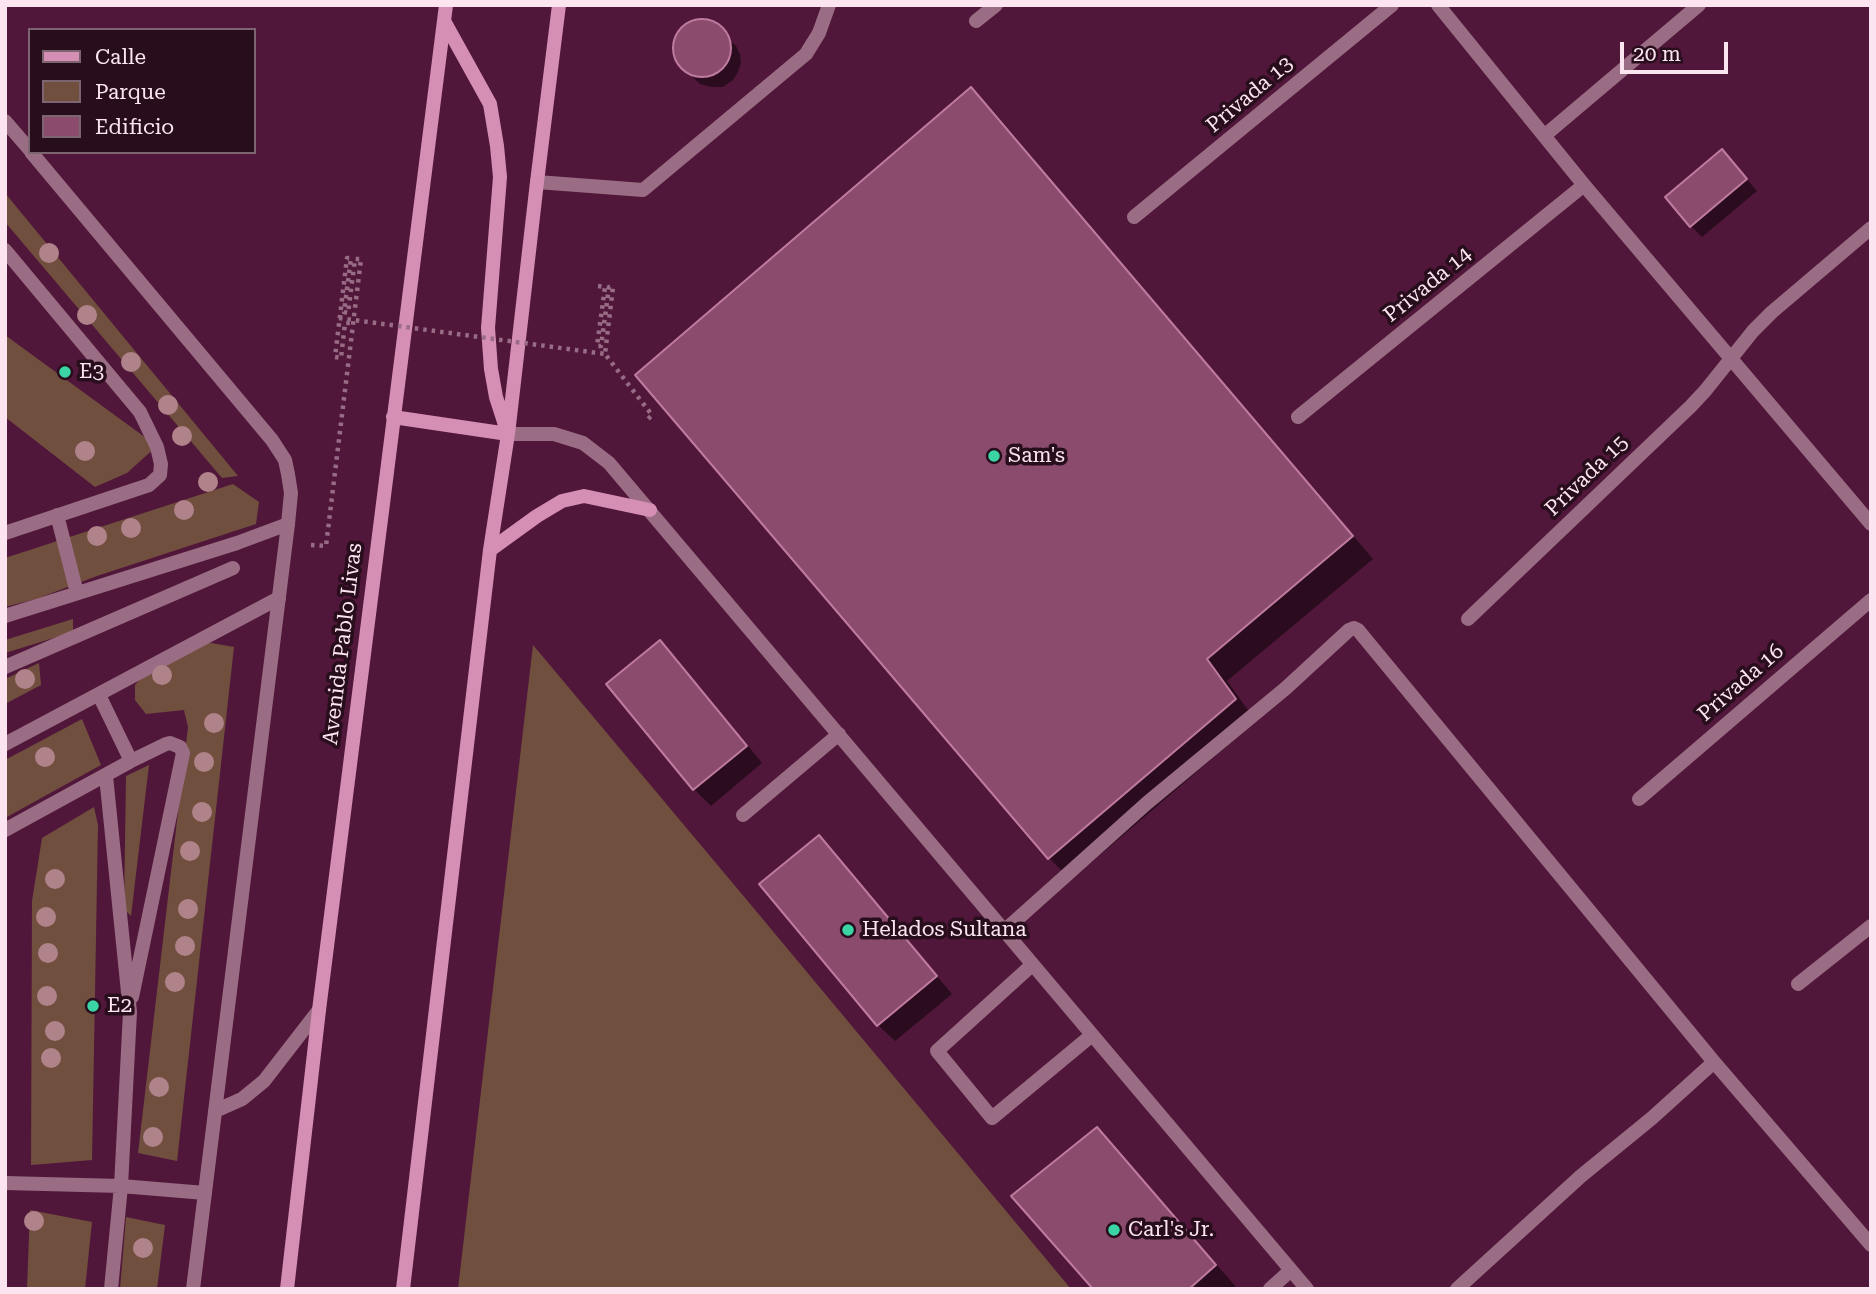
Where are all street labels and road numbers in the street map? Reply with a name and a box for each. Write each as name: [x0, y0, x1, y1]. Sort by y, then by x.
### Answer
street label: Privada 13: [1201, 51, 1299, 139]
street label: Privada 14: [1379, 242, 1477, 328]
street label: Privada 15: [1540, 430, 1634, 522]
street label: Avenida Pablo Livas: [318, 542, 368, 746]
street label: Privada 16: [1693, 639, 1789, 727]

